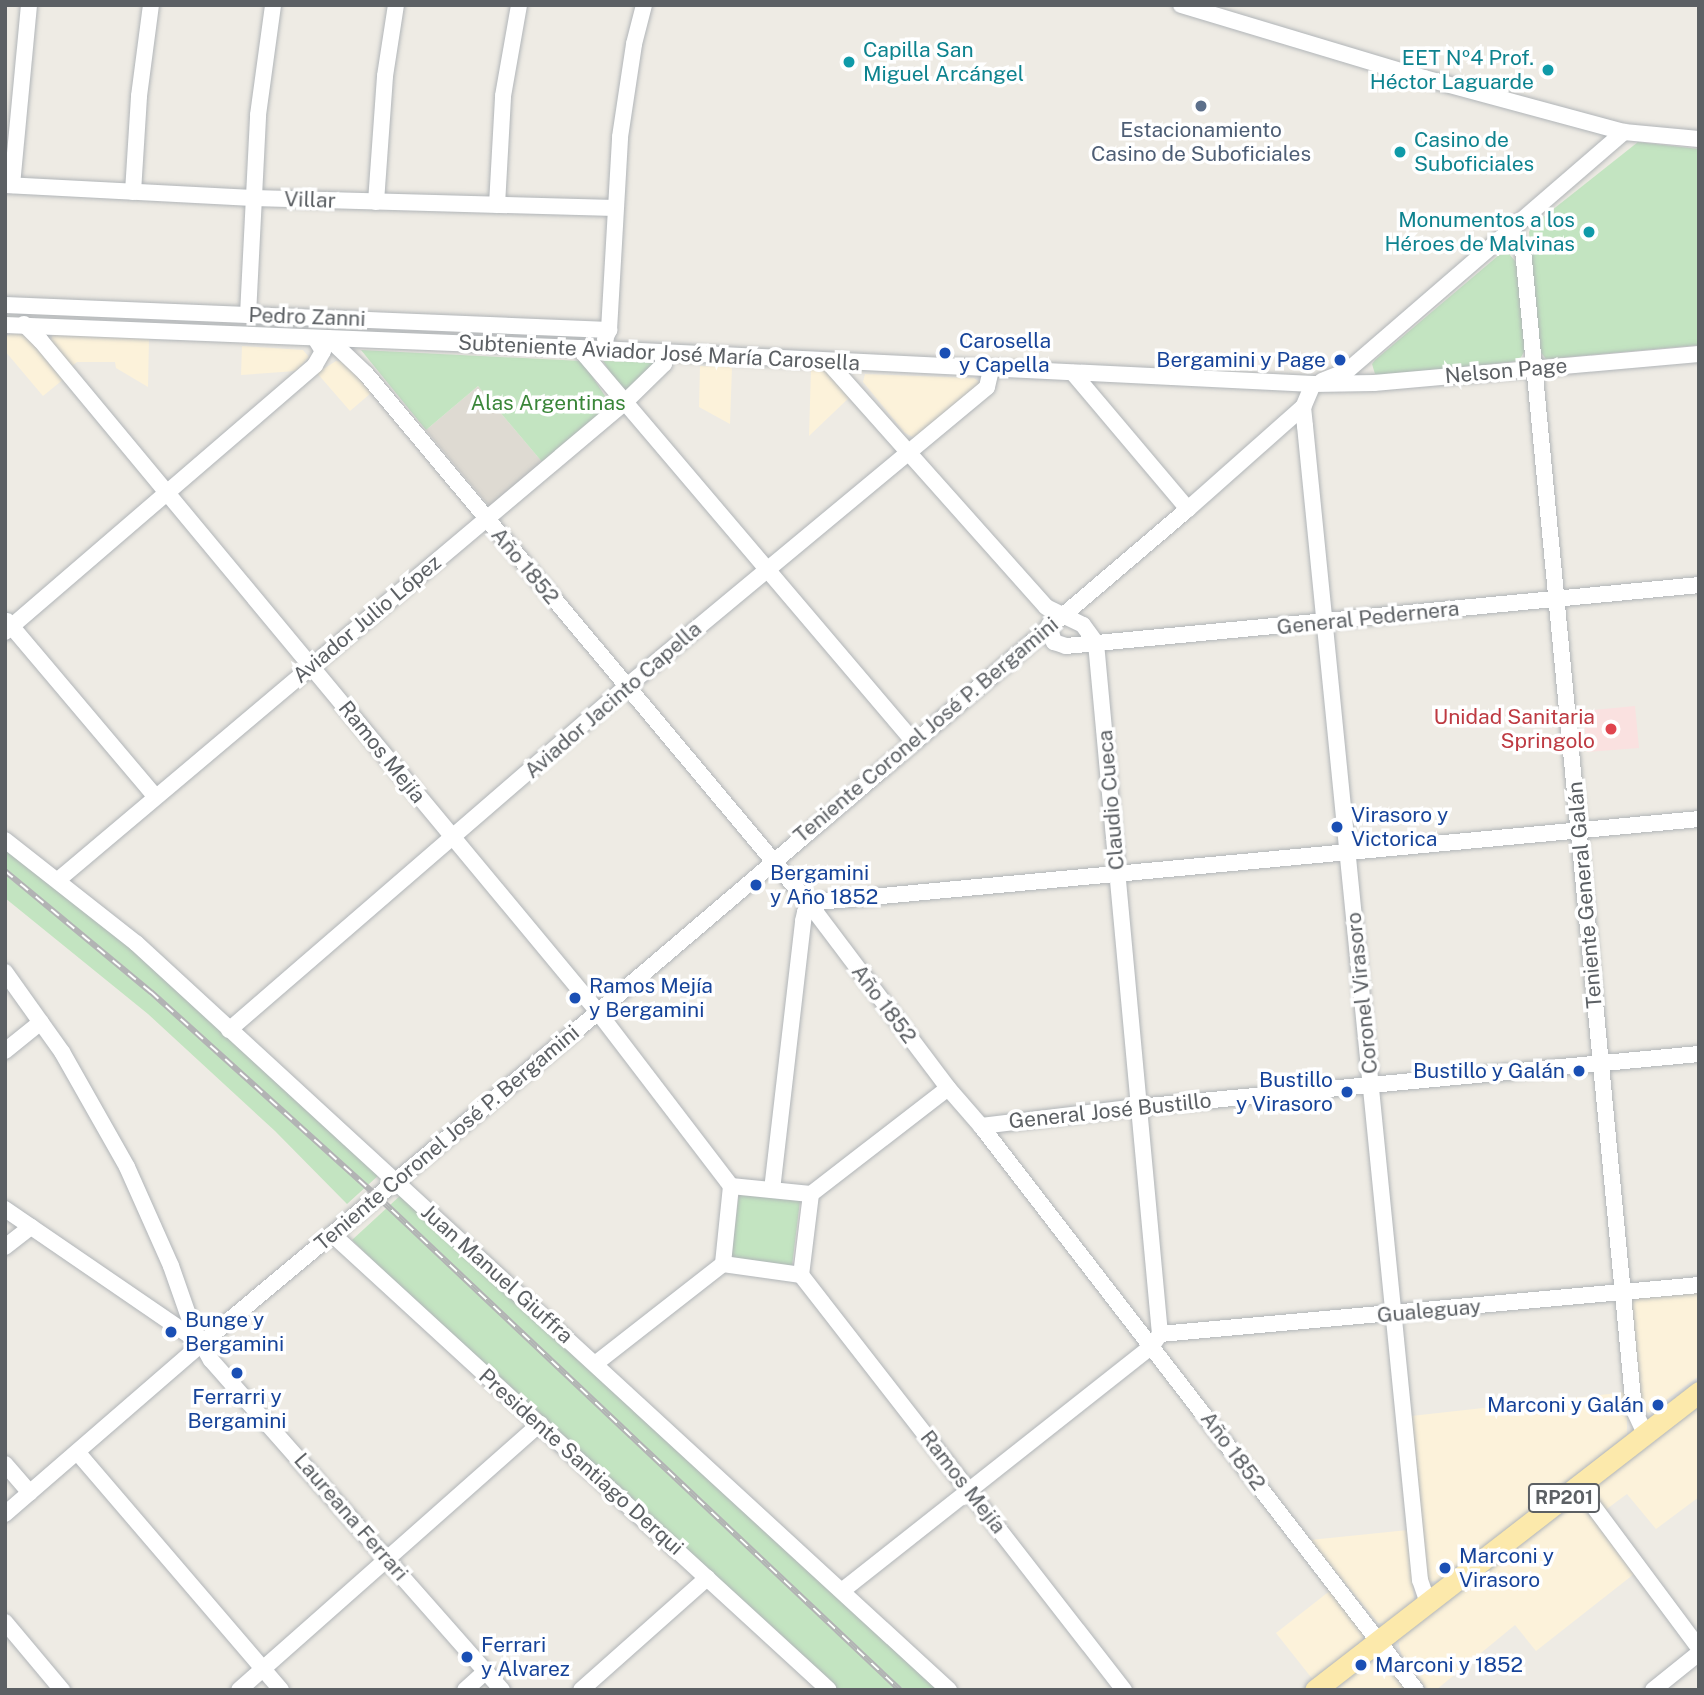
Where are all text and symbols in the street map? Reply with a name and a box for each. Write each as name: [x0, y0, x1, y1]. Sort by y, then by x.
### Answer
place label: Capilla San Miguel Arcángel: [863, 37, 1024, 87]
place label: EET Nº4 Prof. Héctor Laguarde: [1370, 45, 1534, 95]
marker: Capilla San Miguel Arcángel: [841, 54, 857, 70]
marker: EET Nº4 Prof. Héctor Laguarde: [1540, 62, 1556, 78]
marker: Estacionamiento Casino de Suboficiales: [1193, 98, 1209, 114]
place label: Estacionamiento Casino de Suboficiales: [1091, 117, 1311, 167]
place label: Casino de Suboficiales: [1414, 127, 1534, 177]
marker: Casino de Suboficiales: [1392, 144, 1408, 160]
street label: Villar: [284, 187, 336, 213]
place label: Monumentos a los Héroes de Malvinas: [1384, 207, 1575, 257]
marker: Monumentos a los Héroes de Malvinas: [1581, 224, 1597, 240]
street label: Pedro Zanni: [248, 302, 366, 332]
place label: Carosella y Capella: [959, 328, 1051, 378]
street label: Subteniente Aviador José María Carosella: [457, 330, 861, 376]
marker: Carosella y Capella: [937, 345, 953, 361]
place label: Bergamini y Page: [1156, 347, 1326, 373]
marker: Bergamini y Page: [1332, 352, 1348, 368]
street label: Nelson Page: [1444, 353, 1568, 389]
park label: Alas Argentinas: [470, 390, 626, 416]
street label: Año 1852: [486, 523, 564, 609]
street label: Aviador Julio López: [288, 550, 446, 688]
street label: General Pedernera: [1275, 596, 1461, 640]
street label: Teniente Coronel José P. Bergamini: [788, 612, 1064, 848]
street label: Aviador Jacinto Capella: [519, 616, 707, 784]
street label: Ramos Mejía: [333, 696, 431, 808]
place label: Unidad Sanitaria Springolo: [1434, 704, 1595, 754]
marker: Unidad Sanitaria Springolo: [1601, 719, 1621, 739]
street label: Claudio Cueca: [1092, 729, 1130, 871]
street label: Teniente General Galán: [1563, 780, 1607, 1010]
place label: Virasoro y Victorica: [1351, 802, 1449, 852]
marker: Virasoro y Victorica: [1329, 819, 1345, 835]
place label: Bergamini y Año 1852: [770, 860, 878, 910]
marker: Bergamini y Año 1852: [748, 877, 764, 893]
street label: Coronel Virasoro: [1341, 911, 1383, 1075]
street label: Año 1852: [846, 960, 922, 1048]
place label: Ramos Mejía y Bergamini: [589, 973, 713, 1023]
marker: Ramos Mejía y Bergamini: [567, 990, 583, 1006]
street label: Teniente Coronel José P. Bergamini: [309, 1020, 585, 1256]
place label: Bustillo y Galán: [1413, 1058, 1565, 1084]
marker: Bustillo y Galán: [1571, 1063, 1587, 1079]
place label: Bustillo y Virasoro: [1235, 1067, 1333, 1117]
marker: Bustillo y Virasoro: [1339, 1084, 1355, 1100]
street label: General José Bustillo: [1007, 1088, 1213, 1134]
street label: Juan Manuel Giuffra: [416, 1199, 578, 1349]
street label: Gualeguay: [1376, 1294, 1482, 1328]
place label: Bunge y Bergamini: [185, 1307, 284, 1357]
marker: Bunge y Bergamini: [163, 1324, 179, 1340]
street label: Presidente Santiago Derqui: [474, 1363, 688, 1561]
marker: Ferrarri y Bergamini: [229, 1365, 245, 1381]
place label: Ferrarri y Bergamini: [187, 1384, 287, 1434]
place label: Marconi y Galán: [1487, 1392, 1644, 1418]
marker: Marconi y Galán: [1650, 1397, 1666, 1413]
street label: Año 1852: [1195, 1407, 1271, 1495]
street label: Ramos Mejía: [915, 1425, 1011, 1539]
street label: Laureana Ferrari: [289, 1448, 413, 1586]
road number: RP201: [1527, 1482, 1601, 1514]
place label: Marconi y Virasoro: [1459, 1543, 1554, 1593]
marker: Marconi y Virasoro: [1437, 1560, 1453, 1576]
place label: Ferrari y Alvarez: [481, 1632, 570, 1682]
marker: Ferrari y Alvarez: [459, 1649, 475, 1665]
place label: Marconi y 1852: [1375, 1652, 1523, 1678]
marker: Marconi y 1852: [1353, 1657, 1369, 1673]

